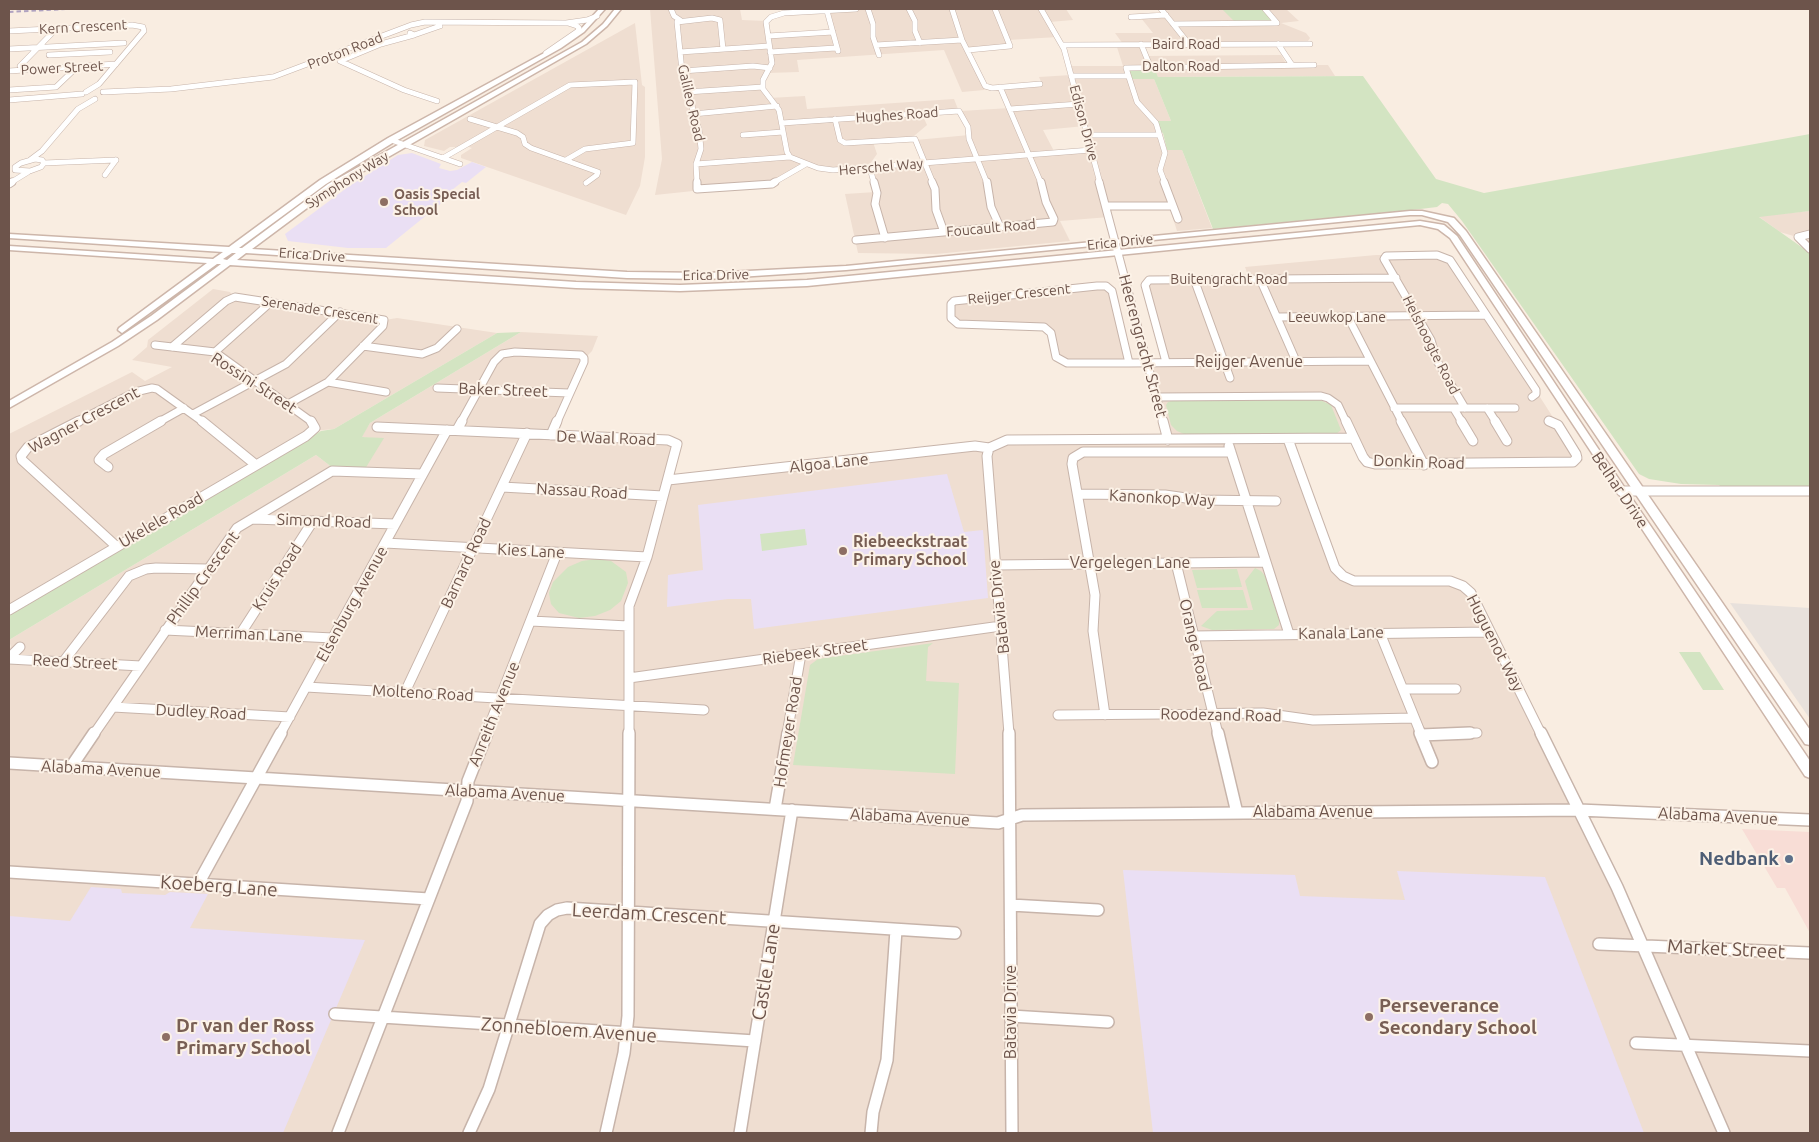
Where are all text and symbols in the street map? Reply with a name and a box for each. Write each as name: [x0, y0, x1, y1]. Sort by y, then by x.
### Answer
street label: Kern Crescent: [39, 16, 127, 38]
street label: Proton Road: [305, 29, 385, 73]
street label: Baird Road: [1152, 36, 1220, 52]
street label: Power Street: [20, 57, 104, 79]
street label: Dalton Road: [1142, 58, 1220, 74]
street label: Galileo Road: [674, 63, 708, 143]
street label: Edison Drive: [1066, 83, 1102, 163]
street label: Hughes Road: [855, 104, 939, 126]
street label: Symphony Way: [302, 148, 392, 212]
street label: Herschel Way: [838, 155, 924, 179]
place label: Oasis Special School: [394, 186, 480, 218]
marker: Oasis Special School: [378, 196, 390, 208]
street label: Foucault Road: [946, 216, 1036, 240]
street label: Erica Drive: [1086, 230, 1154, 254]
street label: Erica Drive: [278, 244, 346, 266]
street label: Erica Drive: [683, 266, 749, 284]
street label: Buitengracht Road: [1170, 271, 1288, 287]
street label: Heerengracht Street: [1115, 272, 1171, 420]
street label: Reijger Crescent: [967, 280, 1071, 308]
street label: Serenade Crescent: [261, 292, 379, 328]
street label: Helshoogte Road: [1399, 293, 1463, 397]
street label: Leeuwkop Lane: [1288, 309, 1386, 325]
street label: Rossini Street: [207, 348, 301, 418]
street label: Reijger Avenue: [1195, 352, 1303, 372]
street label: Baker Street: [458, 379, 548, 401]
street label: Wagner Crescent: [25, 383, 143, 457]
street label: De Waal Road: [556, 427, 656, 449]
street label: Belhar Drive: [1587, 448, 1653, 532]
street label: Algoa Lane: [789, 449, 869, 477]
street label: Donkin Road: [1373, 451, 1465, 473]
street label: Nassau Road: [536, 479, 628, 503]
street label: Kanonkop Way: [1109, 486, 1215, 510]
street label: Ukelele Road: [115, 488, 207, 552]
street label: Simond Road: [276, 510, 372, 532]
street label: Barnard Road: [437, 515, 495, 611]
street label: Phillip Crescent: [163, 527, 243, 629]
place label: Riebeeckstraat Primary School: [853, 532, 967, 570]
street label: Kruis Road: [248, 540, 306, 614]
street label: Kies Lane: [497, 540, 565, 562]
street label: Elsenburg Avenue: [312, 543, 392, 665]
marker: Riebeeckstraat Primary School: [837, 545, 849, 557]
street label: Vergelegen Lane: [1070, 553, 1190, 573]
street label: Batavia Drive: [985, 559, 1013, 655]
street label: Huguenot Way: [1462, 591, 1528, 695]
street label: Orange Road: [1175, 597, 1215, 693]
street label: Merriman Lane: [195, 622, 303, 646]
street label: Kanala Lane: [1298, 623, 1384, 643]
street label: Riebeek Street: [761, 635, 869, 669]
street label: Reed Street: [32, 650, 118, 674]
street label: Anreith Avenue: [464, 659, 524, 769]
street label: Hofmeyer Road: [770, 675, 806, 789]
street label: Molteno Road: [372, 681, 474, 705]
street label: Dudley Road: [155, 700, 247, 724]
street label: Roodezand Road: [1160, 704, 1282, 726]
street label: Alabama Avenue: [41, 756, 161, 782]
street label: Alabama Avenue: [445, 780, 565, 806]
street label: Alabama Avenue: [1253, 802, 1373, 822]
street label: Alabama Avenue: [1658, 803, 1778, 829]
street label: Alabama Avenue: [850, 804, 970, 830]
place label: Nedbank: [1699, 848, 1779, 870]
marker: Nedbank: [1783, 853, 1795, 865]
street label: Koeberg Lane: [159, 871, 279, 901]
street label: Leerdam Crescent: [571, 899, 727, 929]
street label: Castle Lane: [747, 922, 785, 1022]
street label: Market Street: [1666, 935, 1786, 963]
street label: Batavia Drive: [1001, 965, 1021, 1059]
place label: Perseverance Secondary School: [1379, 995, 1537, 1039]
marker: Perseverance Secondary School: [1363, 1011, 1375, 1023]
street label: Zonnebloem Avenue: [480, 1012, 658, 1048]
place label: Dr van der Ross Primary School: [176, 1015, 314, 1059]
marker: Dr van der Ross Primary School: [160, 1031, 172, 1043]

